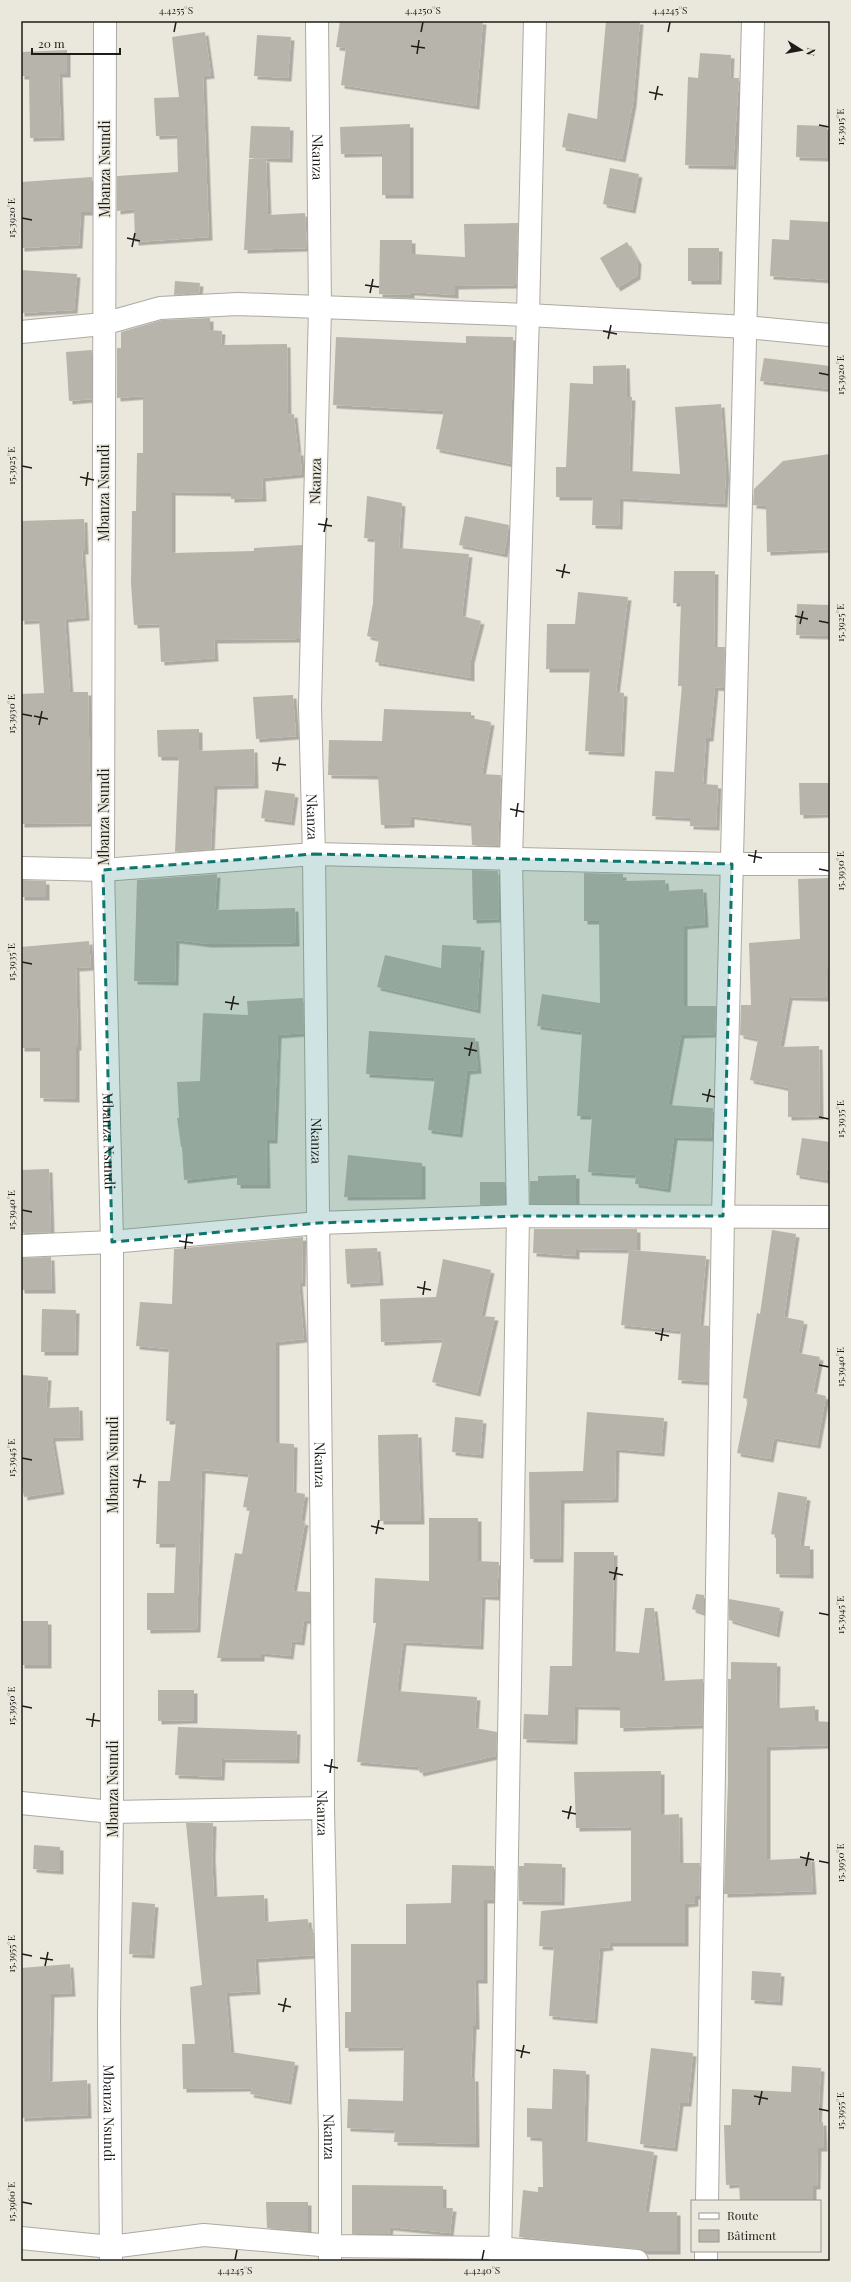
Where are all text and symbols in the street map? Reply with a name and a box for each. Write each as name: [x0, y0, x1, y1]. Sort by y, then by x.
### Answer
text: 4.4255°S: [159, 3, 193, 17]
text: 4.4250°S: [405, 3, 441, 17]
text: 4.4245°S: [653, 3, 687, 17]
scale bar: [32, 30, 120, 56]
north arrow: [781, 30, 821, 70]
text: 20 m: [38, 35, 65, 51]
text: N: [803, 47, 819, 57]
text: 15.3915°E: [833, 109, 847, 145]
street label: Mbanza Nsundi: [95, 121, 114, 217]
street label: Nkanza: [309, 134, 328, 180]
text: 15.3920°E: [4, 198, 18, 238]
text: 15.3920°E: [833, 355, 847, 395]
street label: Mbanza Nsundi: [94, 445, 113, 541]
text: 15.3925°E: [4, 447, 18, 485]
street label: Nkanza: [305, 458, 325, 504]
text: 15.3925°E: [833, 604, 847, 642]
text: 15.3930°E: [4, 694, 18, 734]
street label: Mbanza Nsundi: [94, 769, 113, 865]
street label: Nkanza: [303, 793, 323, 840]
text: 15.3930°E: [833, 851, 847, 891]
text: 15.3935°E: [4, 943, 18, 981]
street label: Mbanza Nsundi: [99, 1092, 120, 1190]
text: 15.3935°E: [833, 1100, 847, 1138]
street label: Nkanza: [307, 1118, 327, 1164]
text: 15.3940°E: [4, 1190, 18, 1230]
text: 15.3940°E: [833, 1347, 847, 1387]
street label: Mbanza Nsundi: [103, 1417, 122, 1513]
text: 15.3945°E: [4, 1439, 18, 1477]
street label: Nkanza: [311, 1442, 331, 1488]
text: 15.3945°E: [833, 1596, 847, 1634]
text: 15.3950°E: [4, 1686, 18, 1726]
street label: Mbanza Nsundi: [103, 1741, 122, 1837]
street label: Nkanza: [313, 1790, 333, 1836]
text: 15.3950°E: [833, 1843, 847, 1883]
text: 15.3955°E: [4, 1935, 18, 1973]
street label: Mbanza Nsundi: [100, 2064, 120, 2161]
text: 15.3955°E: [833, 2092, 847, 2130]
street label: Nkanza: [320, 2113, 340, 2160]
text: 15.3960°E: [4, 2182, 18, 2222]
legend: [691, 2200, 821, 2252]
text: Route: [727, 2207, 759, 2223]
text: Bâtiment: [727, 2227, 777, 2243]
text: 4.4245°S: [218, 2263, 252, 2277]
text: 4.4240°S: [464, 2263, 500, 2277]

